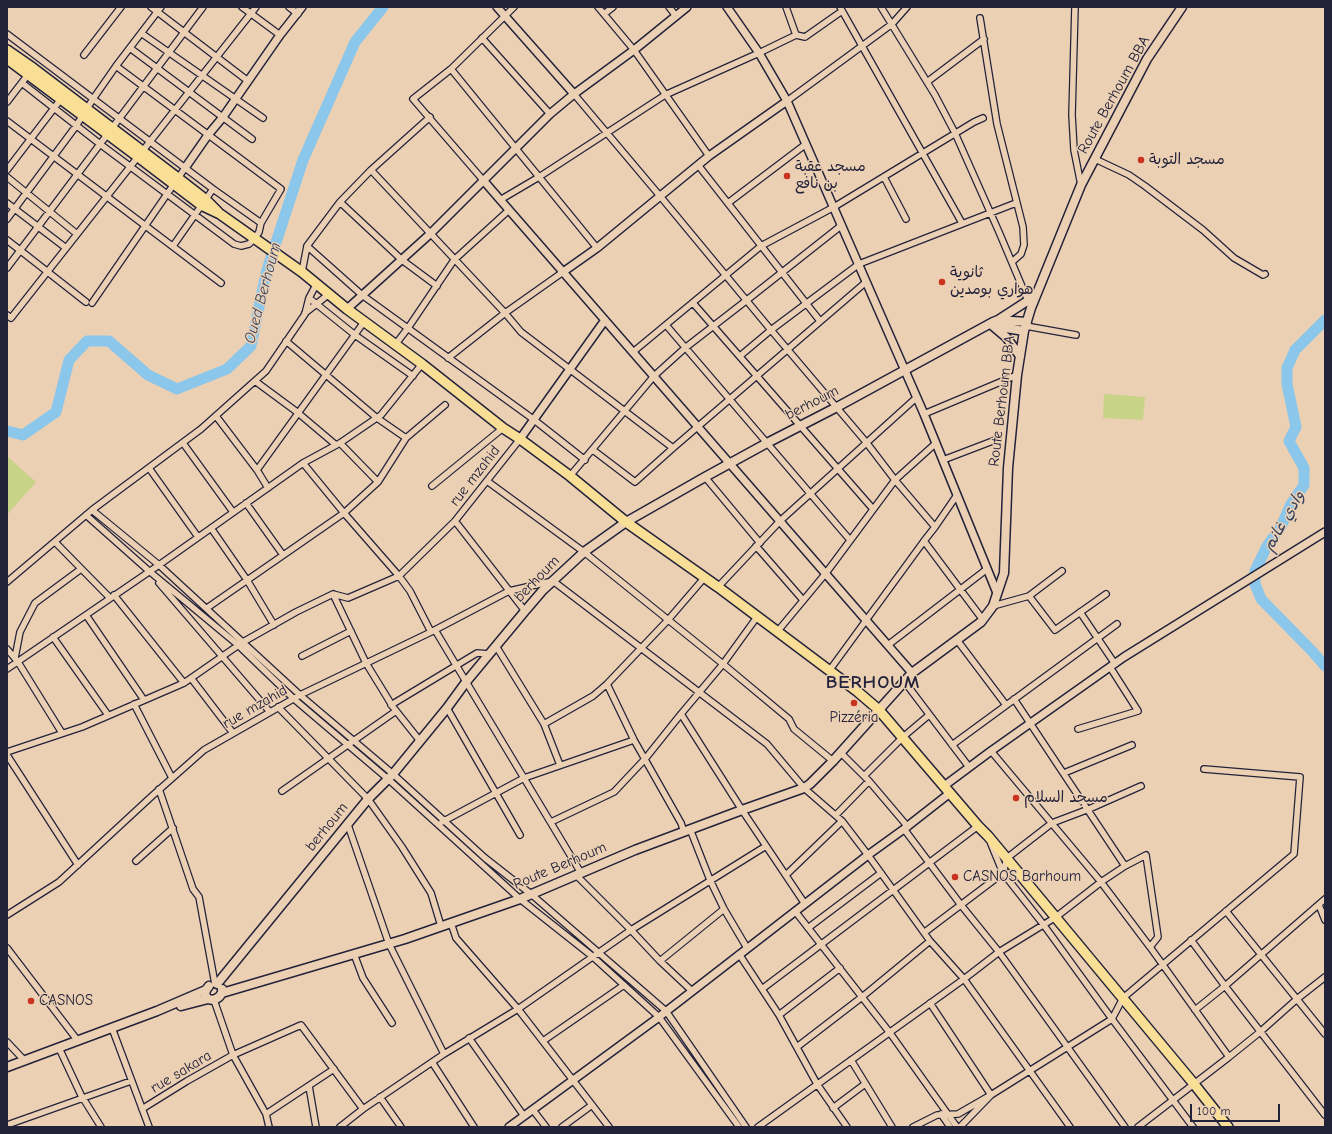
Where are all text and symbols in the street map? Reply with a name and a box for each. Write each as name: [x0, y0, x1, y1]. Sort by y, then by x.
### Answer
street label: Route Berhoum BBA: [1074, 33, 1154, 157]
place label: مسجد التوبة: [1149, 151, 1225, 169]
marker: مسجد التوبة: [1136, 155, 1146, 165]
place label: مسجد عقبة بن نافع: [795, 158, 866, 193]
marker: مسجد عقبة بن نافع: [782, 171, 792, 181]
water label: Oued Berhoum: [240, 241, 286, 345]
place label: ثانوية هواري بومدين: [950, 264, 1034, 299]
marker: ثانوية هواري بومدين: [937, 277, 947, 287]
street label: Route Berhoum BBA: [985, 334, 1019, 468]
street label: berhoum: [782, 382, 842, 424]
street label: rue mzahid: [446, 442, 504, 510]
water label: وادي غانم: [1259, 487, 1309, 555]
street label: berhoum: [511, 552, 563, 606]
district label: BERHOUM: [826, 672, 920, 694]
street label: rue mzahid: [219, 681, 291, 733]
marker: Pizzéria: [849, 698, 859, 708]
place label: Pizzéria: [829, 709, 879, 727]
place label: مسجد السلام: [1024, 789, 1108, 807]
marker: مسجد السلام: [1011, 793, 1021, 803]
street label: berhoum: [302, 799, 352, 855]
street label: Route Berhoum: [511, 838, 609, 894]
place label: CASNOS Barhoum: [963, 868, 1081, 886]
marker: CASNOS Barhoum: [950, 872, 960, 882]
place label: CASNOS: [39, 992, 93, 1010]
marker: CASNOS: [26, 996, 36, 1006]
street label: rue sakara: [147, 1047, 215, 1097]
scale bar: [1192, 1096, 1282, 1122]
text: 100 m: [1197, 1104, 1230, 1118]

